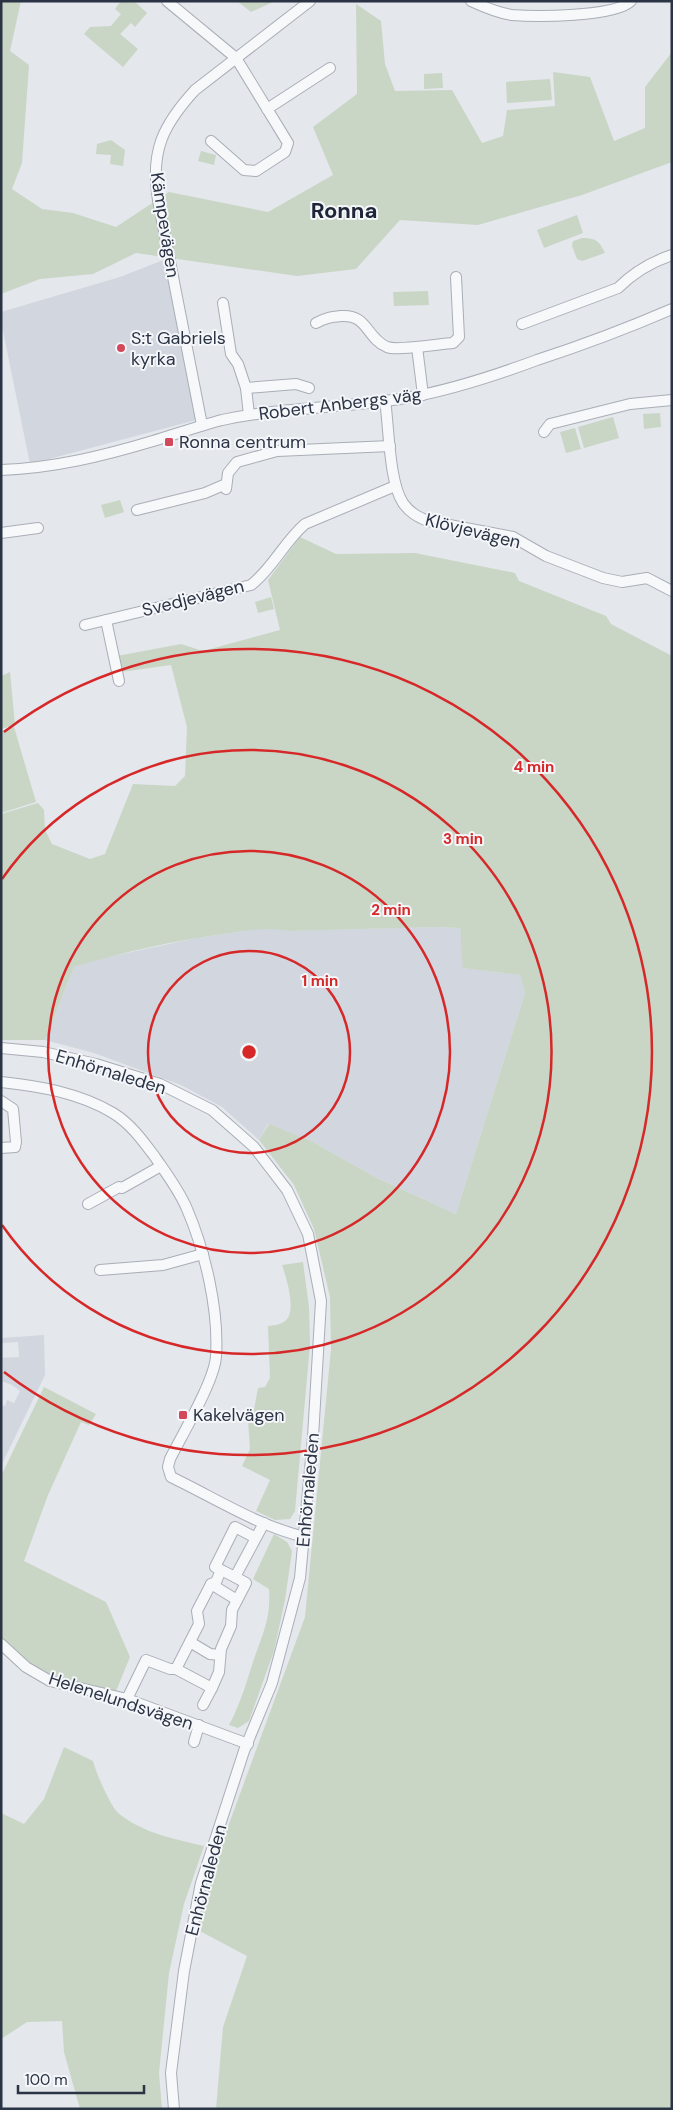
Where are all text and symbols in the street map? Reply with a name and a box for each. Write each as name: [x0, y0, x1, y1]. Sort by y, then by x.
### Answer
street label: Kämpevägen: [145, 171, 185, 279]
district label: Ronna: [311, 196, 377, 225]
place label: S:t Gabriels kyrka: [131, 326, 226, 371]
marker: S:t Gabriels kyrka: [115, 342, 127, 354]
street label: Robert Anbergs väg: [257, 382, 423, 426]
place label: Ronna centrum: [179, 430, 306, 454]
marker: Ronna centrum: [163, 436, 175, 448]
street label: Klövjevägen: [423, 508, 523, 554]
street label: Svedjevägen: [139, 574, 247, 622]
text: 4 min: [514, 757, 554, 777]
text: 3 min: [443, 829, 483, 849]
text: 2 min: [371, 900, 411, 920]
text: 1 min: [302, 971, 338, 991]
centre of rings: [240, 1043, 258, 1061]
street label: Enhörnaleden: [53, 1044, 169, 1100]
place label: Kakelvägen: [193, 1403, 285, 1427]
marker: Kakelvägen: [177, 1409, 189, 1421]
street label: Enhörnaleden: [291, 1432, 325, 1548]
street label: Helenelundsvägen: [46, 1666, 196, 1736]
street label: Enhörnaleden: [180, 1822, 232, 1938]
scale bar: [18, 2062, 144, 2094]
text: 100 m: [25, 2070, 68, 2090]

